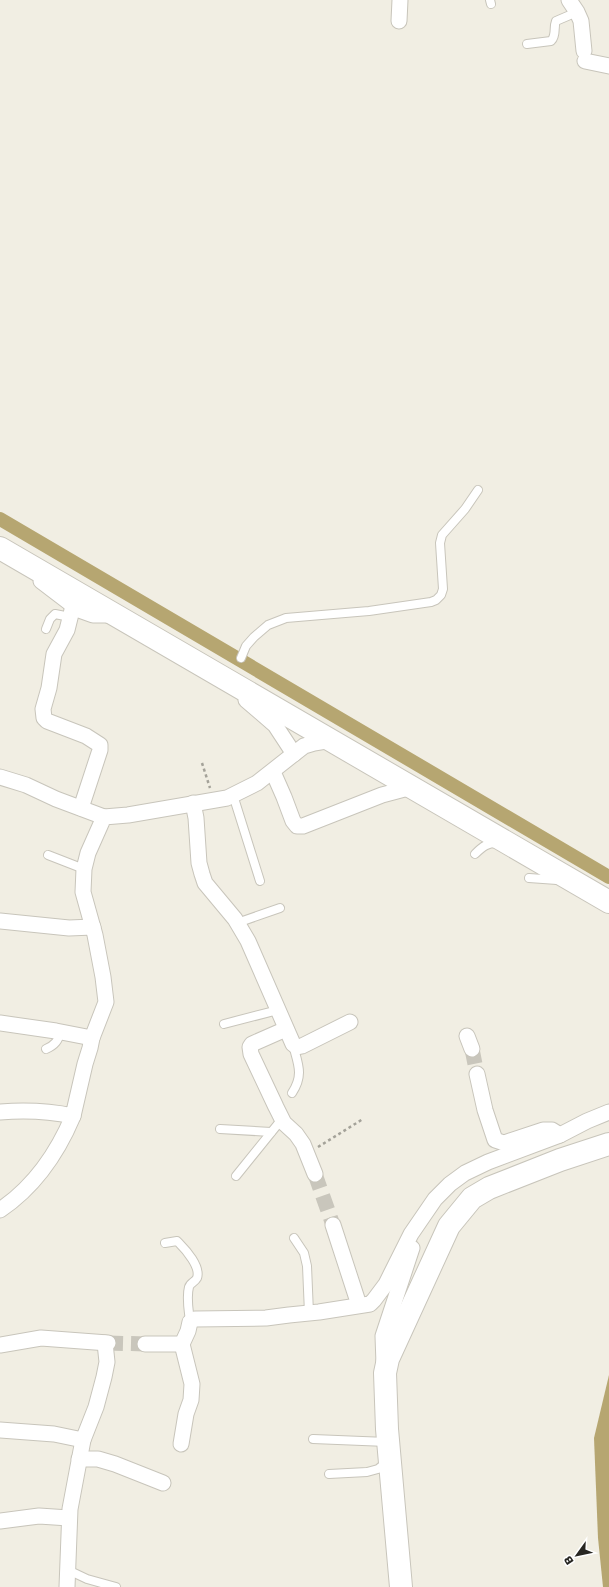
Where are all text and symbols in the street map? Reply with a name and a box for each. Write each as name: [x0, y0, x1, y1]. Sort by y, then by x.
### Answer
north arrow: [557, 1535, 597, 1575]
text: B: [561, 1553, 577, 1567]

